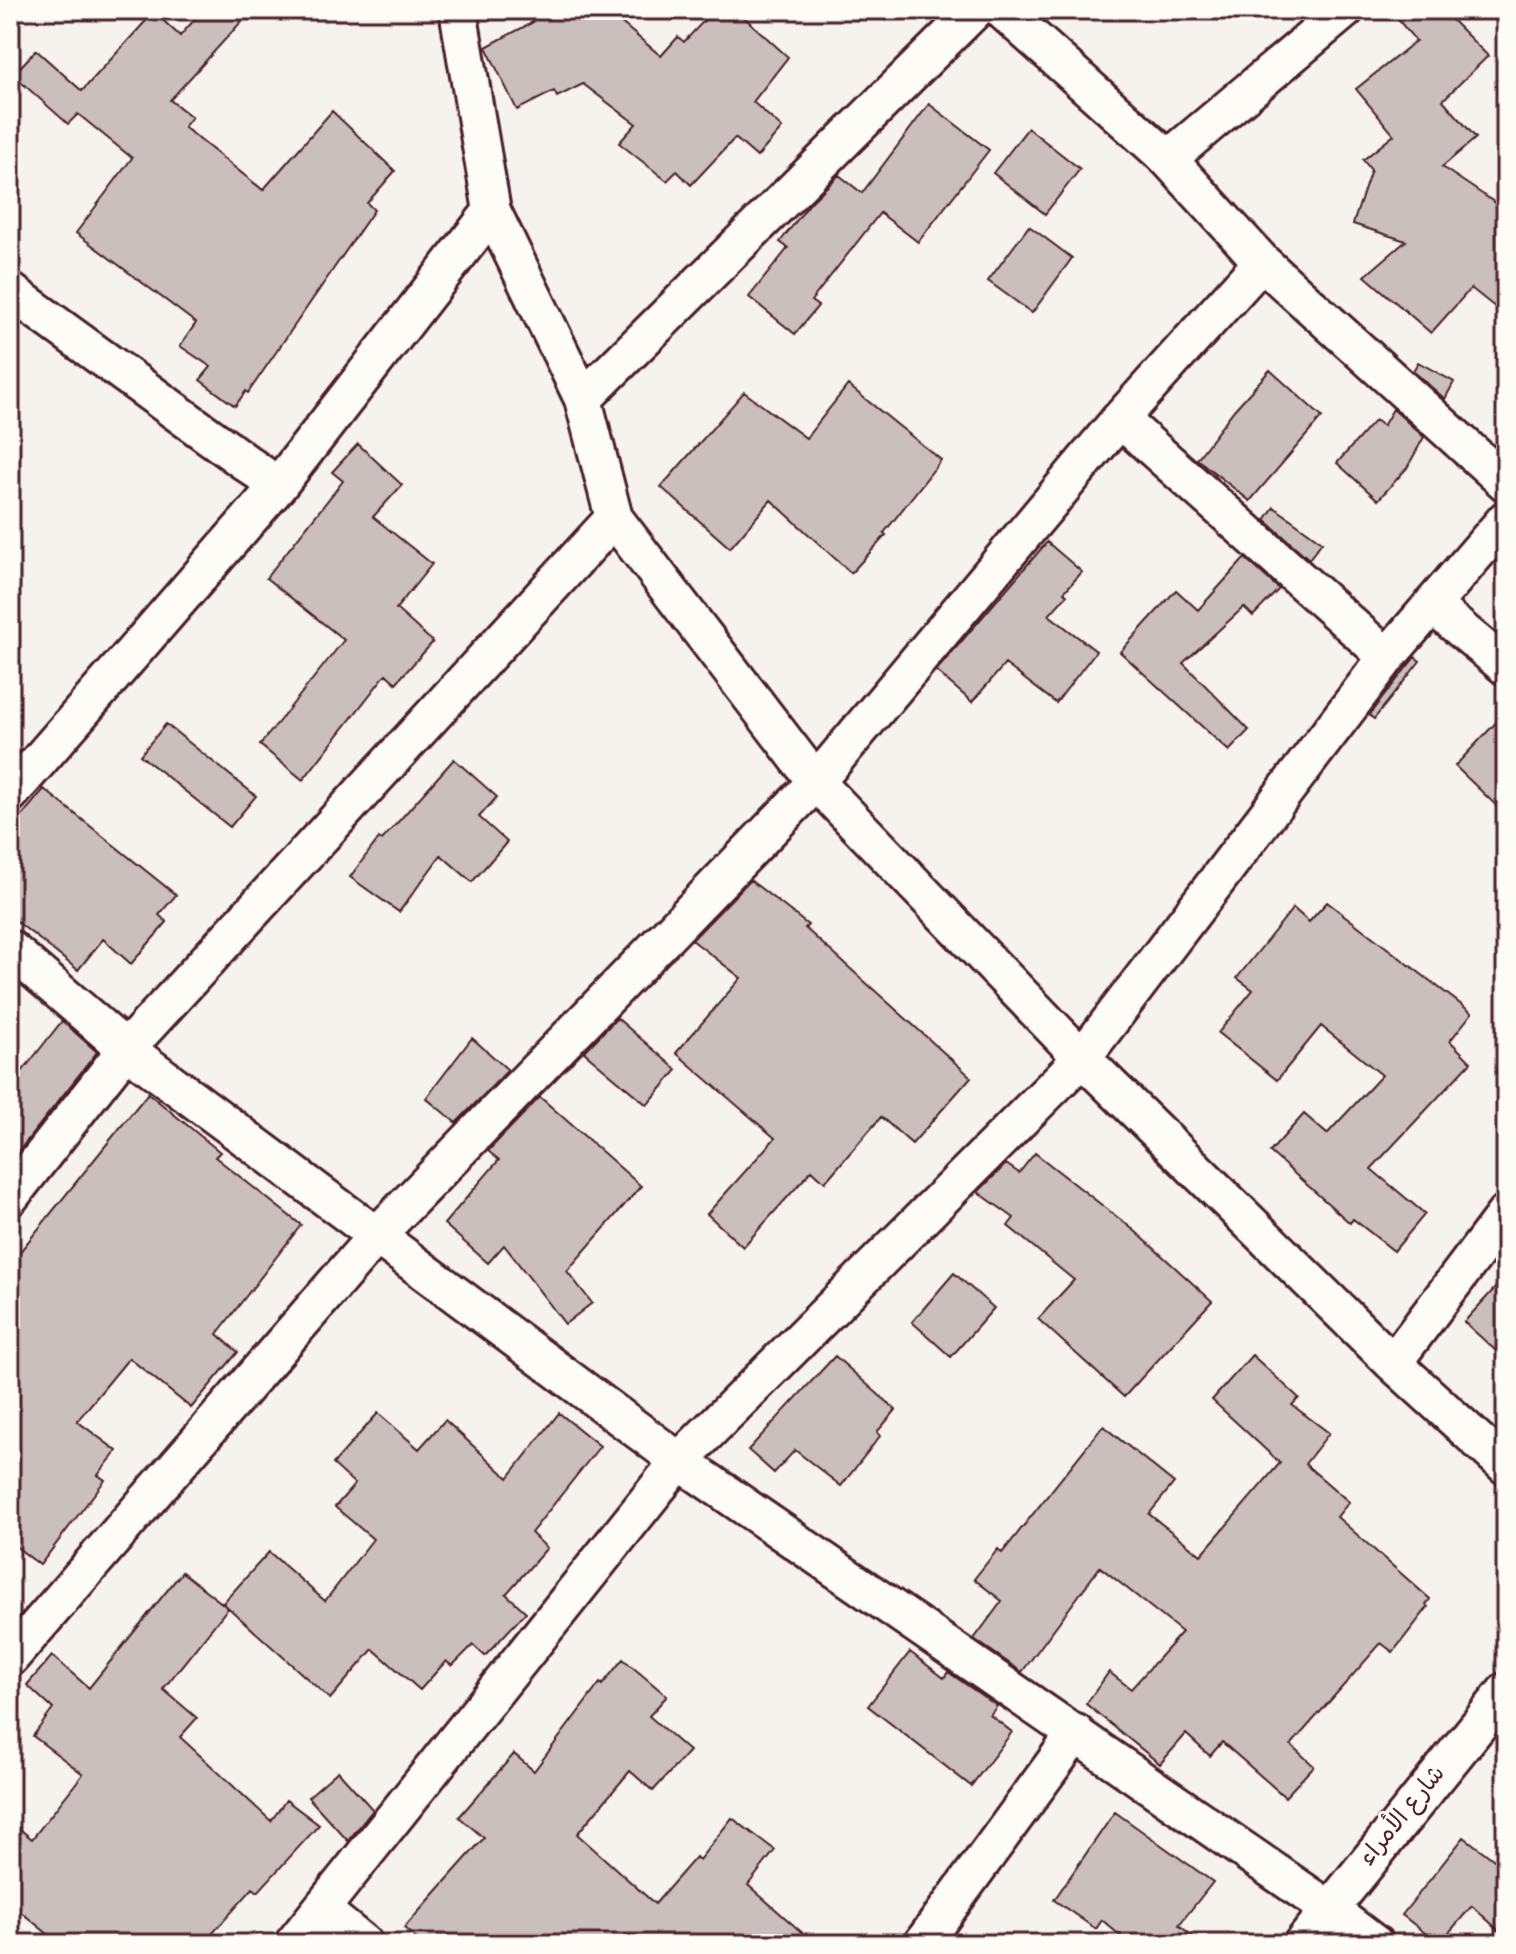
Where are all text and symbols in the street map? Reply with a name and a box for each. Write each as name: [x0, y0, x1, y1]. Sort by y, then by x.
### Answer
street label: شارع الأمراء: [1350, 1757, 1453, 1873]

